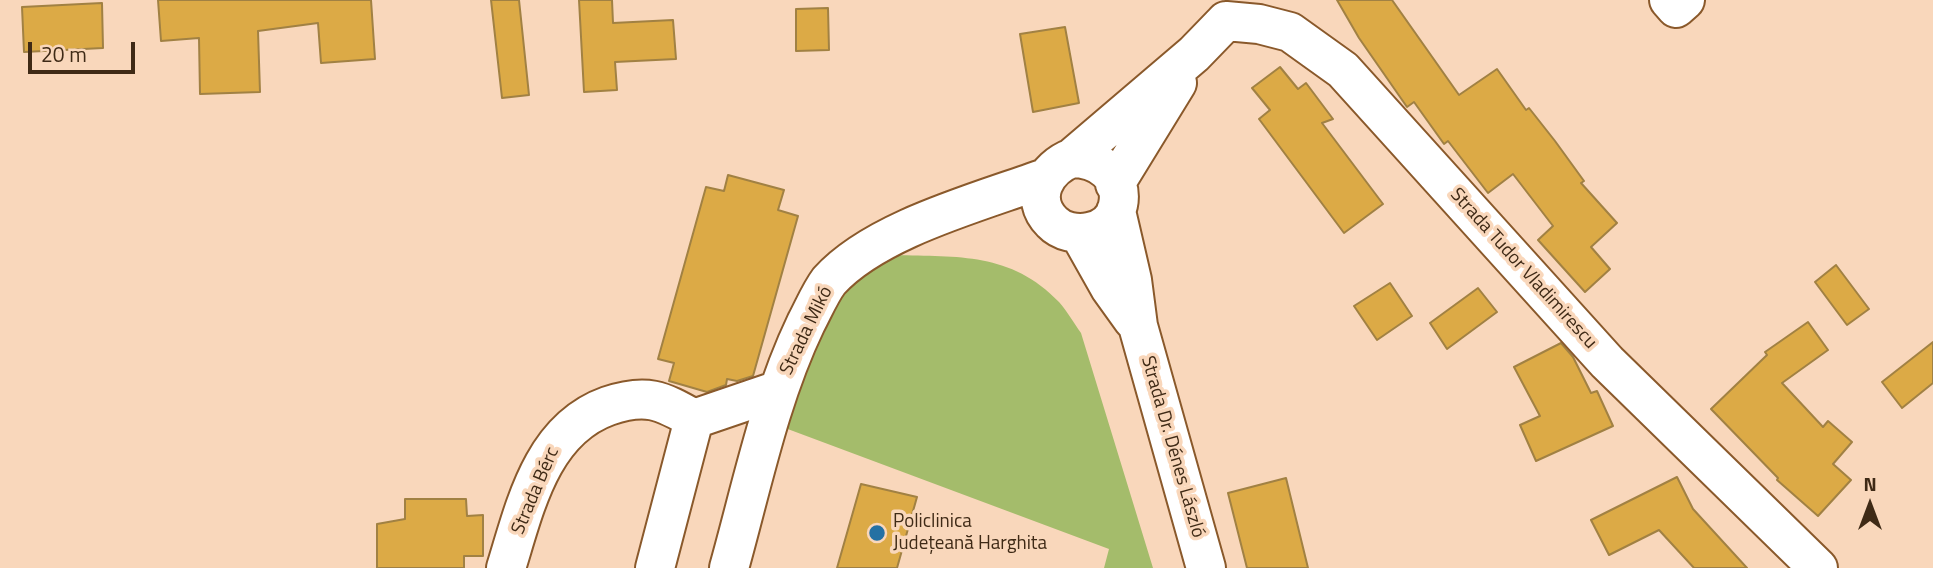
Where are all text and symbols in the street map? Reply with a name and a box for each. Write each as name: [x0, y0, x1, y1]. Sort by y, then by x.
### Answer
scale bar: [32, 28, 138, 72]
text: 20 m: [41, 38, 87, 70]
street label: Strada Tudor Vladimirescu: [1445, 184, 1601, 354]
street label: Strada Mikó: [776, 283, 838, 379]
street label: Strada Dr. Dénes László: [1135, 354, 1209, 540]
street label: Strada Bérc: [507, 444, 565, 538]
text: N: [1863, 469, 1877, 498]
north arrow: [1835, 470, 1905, 540]
place label: Policlinica Județeană Harghita: [893, 511, 1047, 555]
marker: Policlinica Județeană Harghita: [867, 523, 887, 543]

